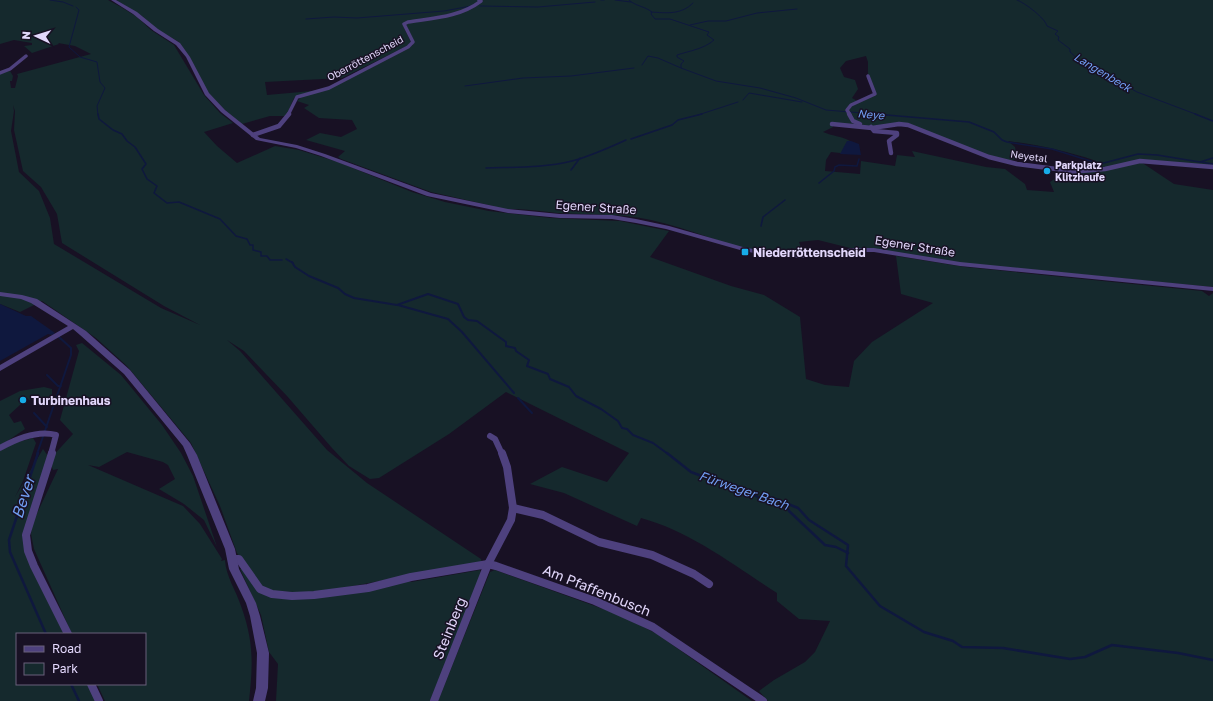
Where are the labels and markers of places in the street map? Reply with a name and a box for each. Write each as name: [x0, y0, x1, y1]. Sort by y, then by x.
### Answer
place label: Parkplatz Klitzhaufe: [1055, 159, 1105, 183]
marker: Parkplatz Klitzhaufe: [1042, 166, 1052, 176]
place label: Niederröttenscheid: [753, 245, 866, 260]
marker: Niederröttenscheid: [740, 247, 750, 257]
place label: Turbinenhaus: [31, 393, 111, 408]
marker: Turbinenhaus: [18, 395, 28, 405]

